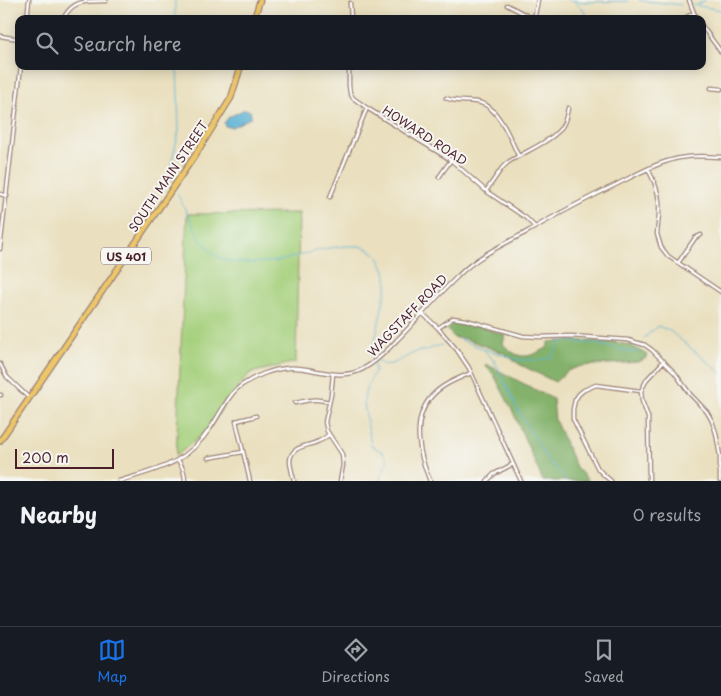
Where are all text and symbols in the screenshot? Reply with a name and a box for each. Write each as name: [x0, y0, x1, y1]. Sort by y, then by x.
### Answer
search box: [15, 15, 706, 70]
icon: search: [33, 29, 61, 57]
text: Search here: [73, 29, 182, 57]
street label: HOWARD ROAD: [379, 101, 471, 169]
street label: SOUTH MAIN STREET: [124, 116, 212, 235]
road number: US 401: [101, 248, 151, 264]
street label: WAGSTAFF ROAD: [363, 270, 451, 360]
scale bar: [15, 446, 114, 469]
text: 200 m: [22, 447, 69, 468]
text: Nearby: [20, 498, 97, 530]
text: 0 results: [633, 502, 701, 526]
tab: Map: [97, 636, 127, 687]
tab: Directions: [322, 636, 390, 687]
tab: Saved: [584, 636, 624, 687]

